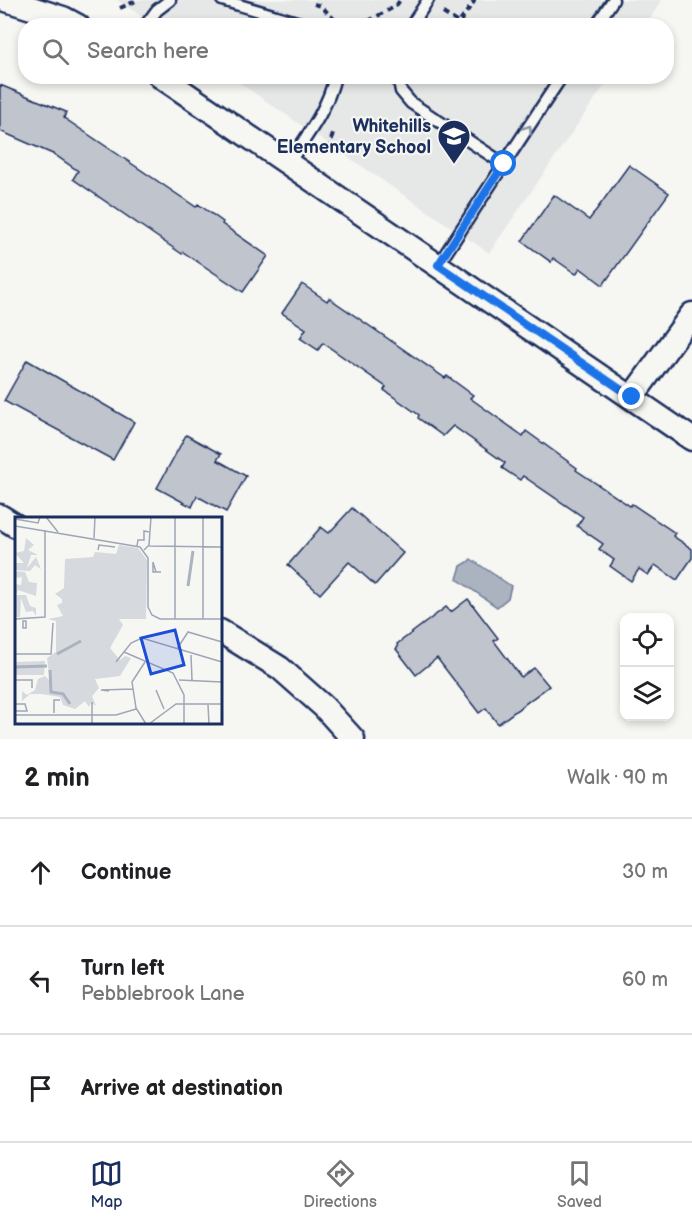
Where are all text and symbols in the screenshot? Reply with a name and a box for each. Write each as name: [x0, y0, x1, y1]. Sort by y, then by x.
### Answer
search box: [18, 18, 674, 84]
icon: search: [39, 35, 72, 68]
text: Search here: [87, 38, 209, 65]
place label: Whitehills Elementary School: [277, 116, 431, 158]
school or university icon: Whitehills Elementary School: [436, 118, 472, 165]
one-way arrow: [521, 124, 532, 135]
route start: [490, 150, 516, 176]
route end: [618, 383, 644, 409]
inset map: [15, 517, 222, 724]
map controls: [620, 613, 674, 721]
button: locate: [620, 613, 674, 667]
button: layers: [620, 667, 674, 721]
text: 2 min: [24, 763, 90, 794]
text: Walk · 90 m: [567, 766, 668, 790]
icon: ahead: [24, 856, 57, 889]
text: Continue: [81, 859, 171, 886]
text: 30 m: [622, 860, 668, 884]
text: Turn left: [81, 955, 165, 982]
icon: left: [24, 964, 57, 997]
text: 60 m: [622, 968, 668, 992]
text: Pebblebrook Lane: [81, 982, 245, 1006]
icon: arrive: [24, 1072, 57, 1105]
text: Arrive at destination: [81, 1075, 283, 1102]
tab: Map: [90, 1157, 123, 1212]
tab: Directions: [303, 1157, 377, 1212]
tab: Saved: [557, 1157, 602, 1212]

